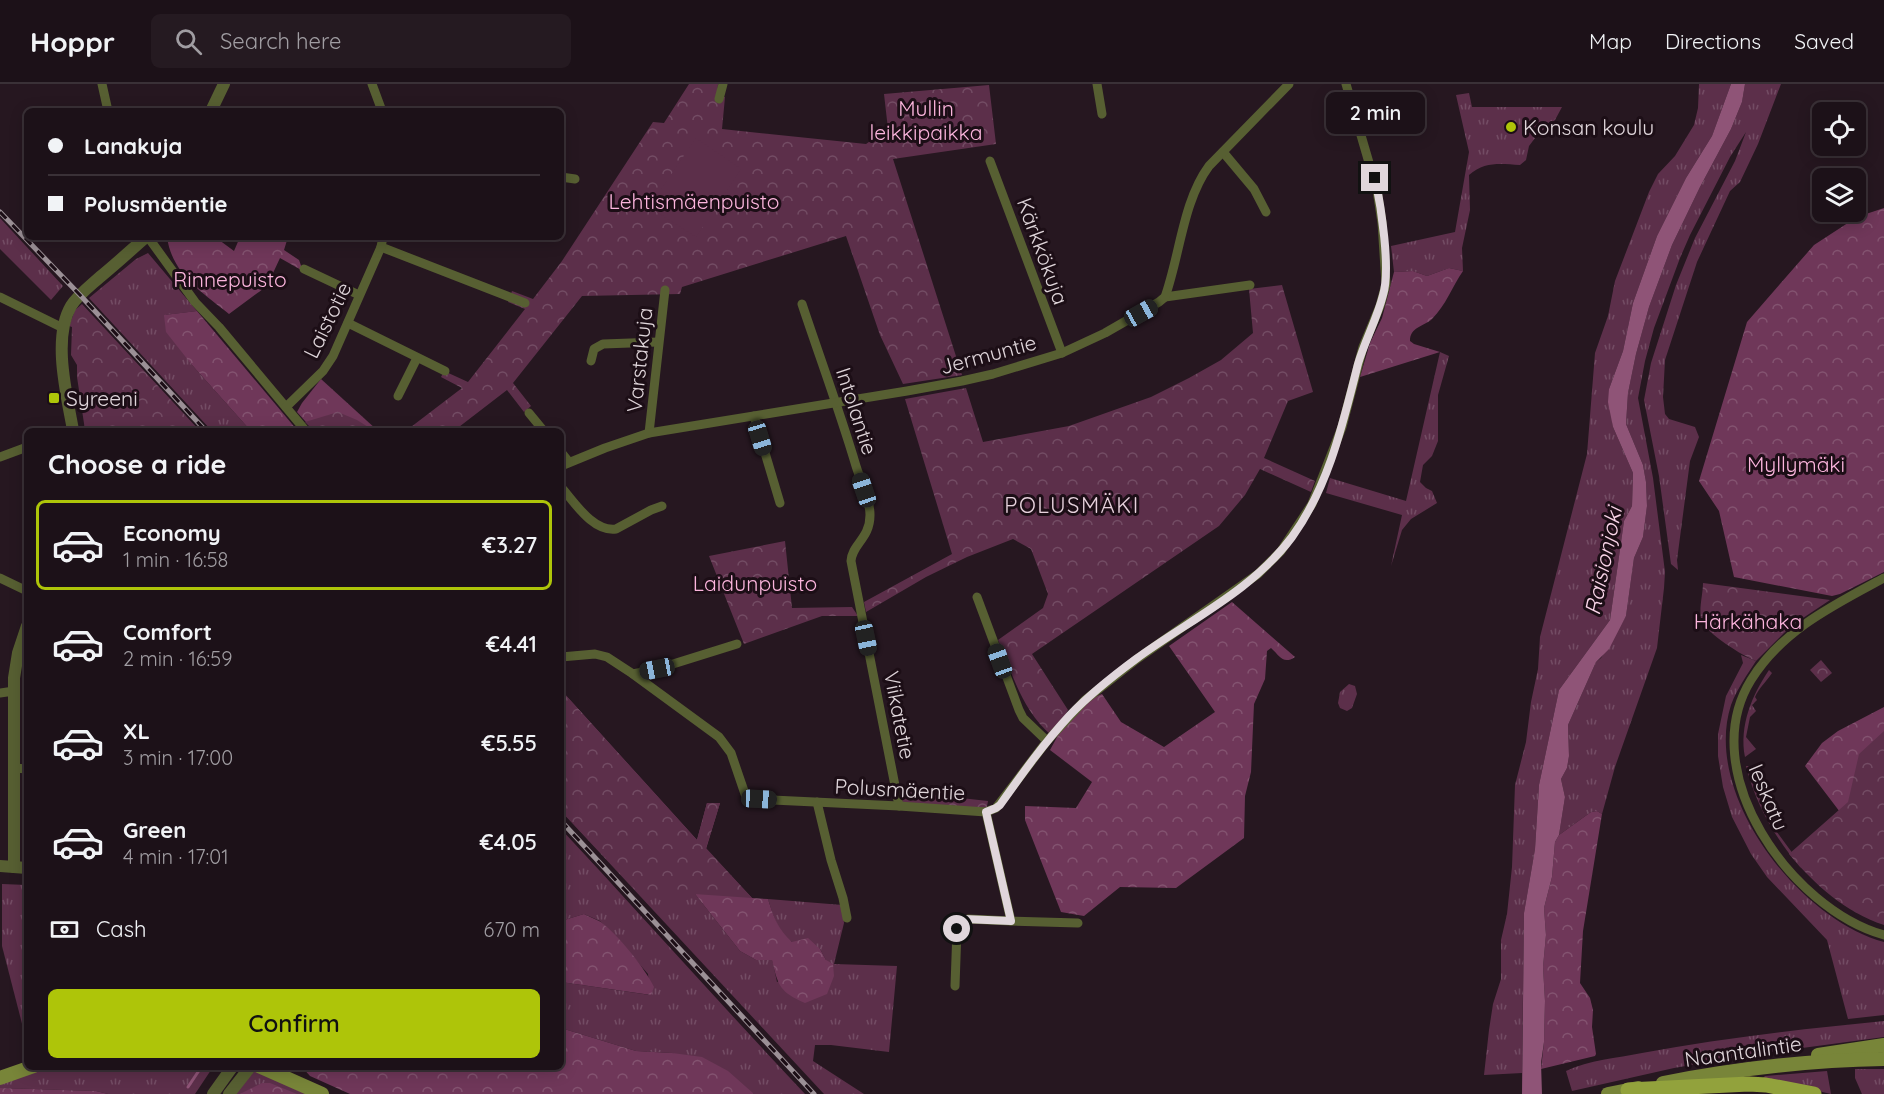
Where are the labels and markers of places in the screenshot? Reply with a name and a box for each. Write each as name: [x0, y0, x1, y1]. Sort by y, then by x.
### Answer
place label: Konsan koulu: [1523, 114, 1654, 140]
marker: Konsan koulu: [1504, 120, 1518, 134]
place label: Syreeni: [66, 385, 138, 411]
marker: Syreeni: [47, 391, 61, 405]

